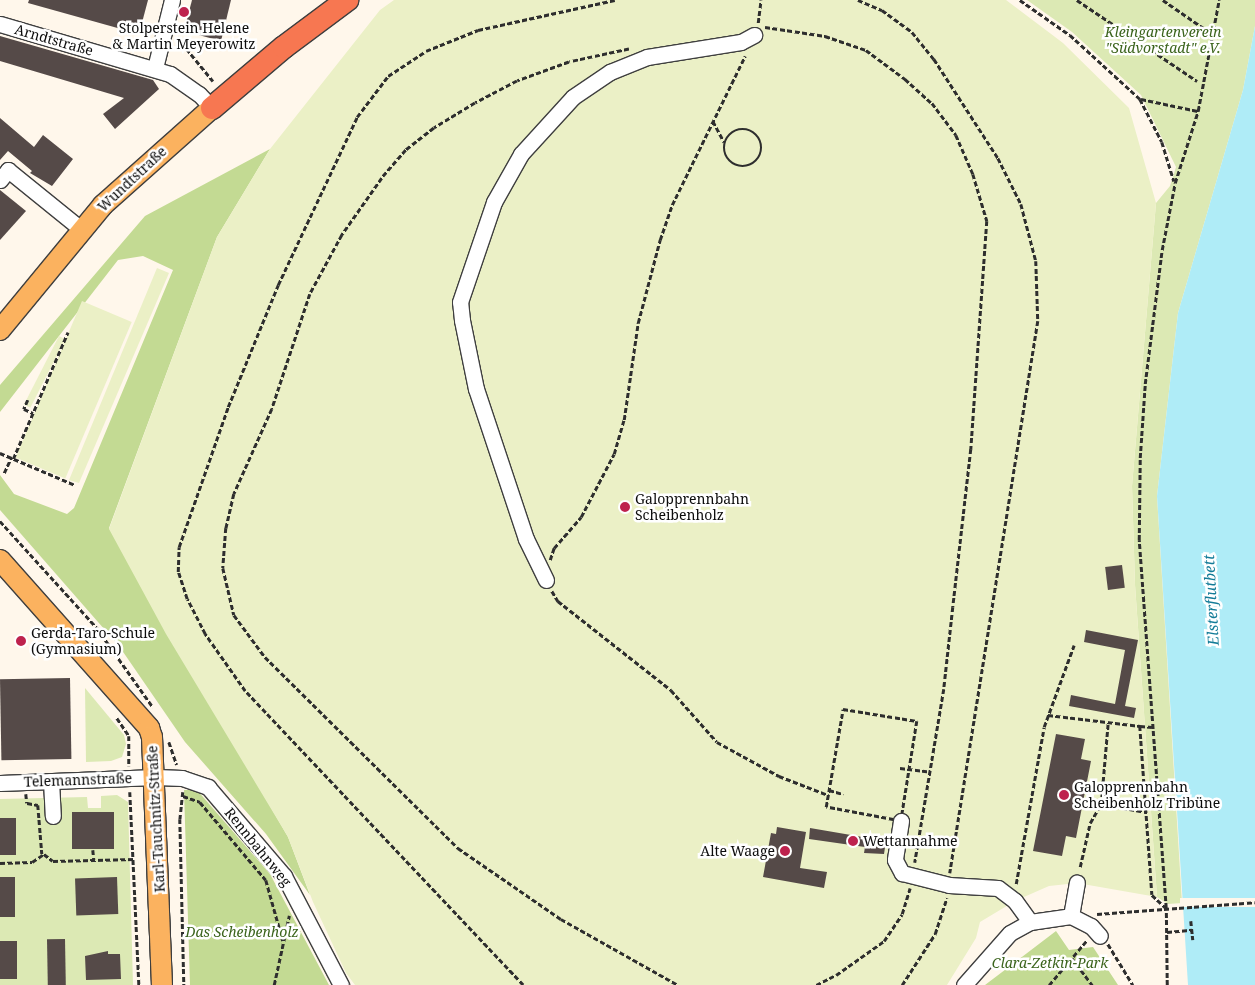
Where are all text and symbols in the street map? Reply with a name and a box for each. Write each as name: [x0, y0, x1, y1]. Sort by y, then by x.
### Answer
marker: Stolperstein Helene & Martin Meyerowitz: [178, 6, 190, 18]
place label: Stolperstein Helene & Martin Meyerowitz: [112, 20, 256, 52]
street label: Arndtstraße: [13, 21, 95, 59]
park label: Kleingartenverein "Südvorstadt" e.V.: [1105, 24, 1221, 56]
street label: Wundtstraße: [94, 143, 170, 215]
place label: Galopprennbahn Scheibenholz: [635, 491, 749, 524]
marker: Galopprennbahn Scheibenholz: [619, 501, 631, 513]
water label: Elsterflutbett: [1200, 554, 1222, 646]
place label: Gerda-Taro-Schule (Gymnasium): [31, 625, 155, 658]
marker: Gerda-Taro-Schule (Gymnasium): [15, 635, 27, 647]
street label: Karl-Tauchnitz-Straße: [144, 745, 168, 893]
street label: Telemannstraße: [24, 770, 132, 790]
place label: Galopprennbahn Scheibenholz Tribüne: [1074, 779, 1220, 812]
marker: Galopprennbahn Scheibenholz Tribüne: [1058, 789, 1070, 801]
street label: Rennbahnweg: [221, 804, 295, 890]
place label: Wettannahme: [863, 833, 958, 849]
marker: Wettannahme: [847, 835, 859, 847]
place label: Alte Waage: [700, 843, 775, 859]
marker: Alte Waage: [779, 845, 791, 857]
park label: Das Scheibenholz: [185, 924, 299, 940]
park label: Clara-Zetkin-Park: [992, 955, 1108, 971]

